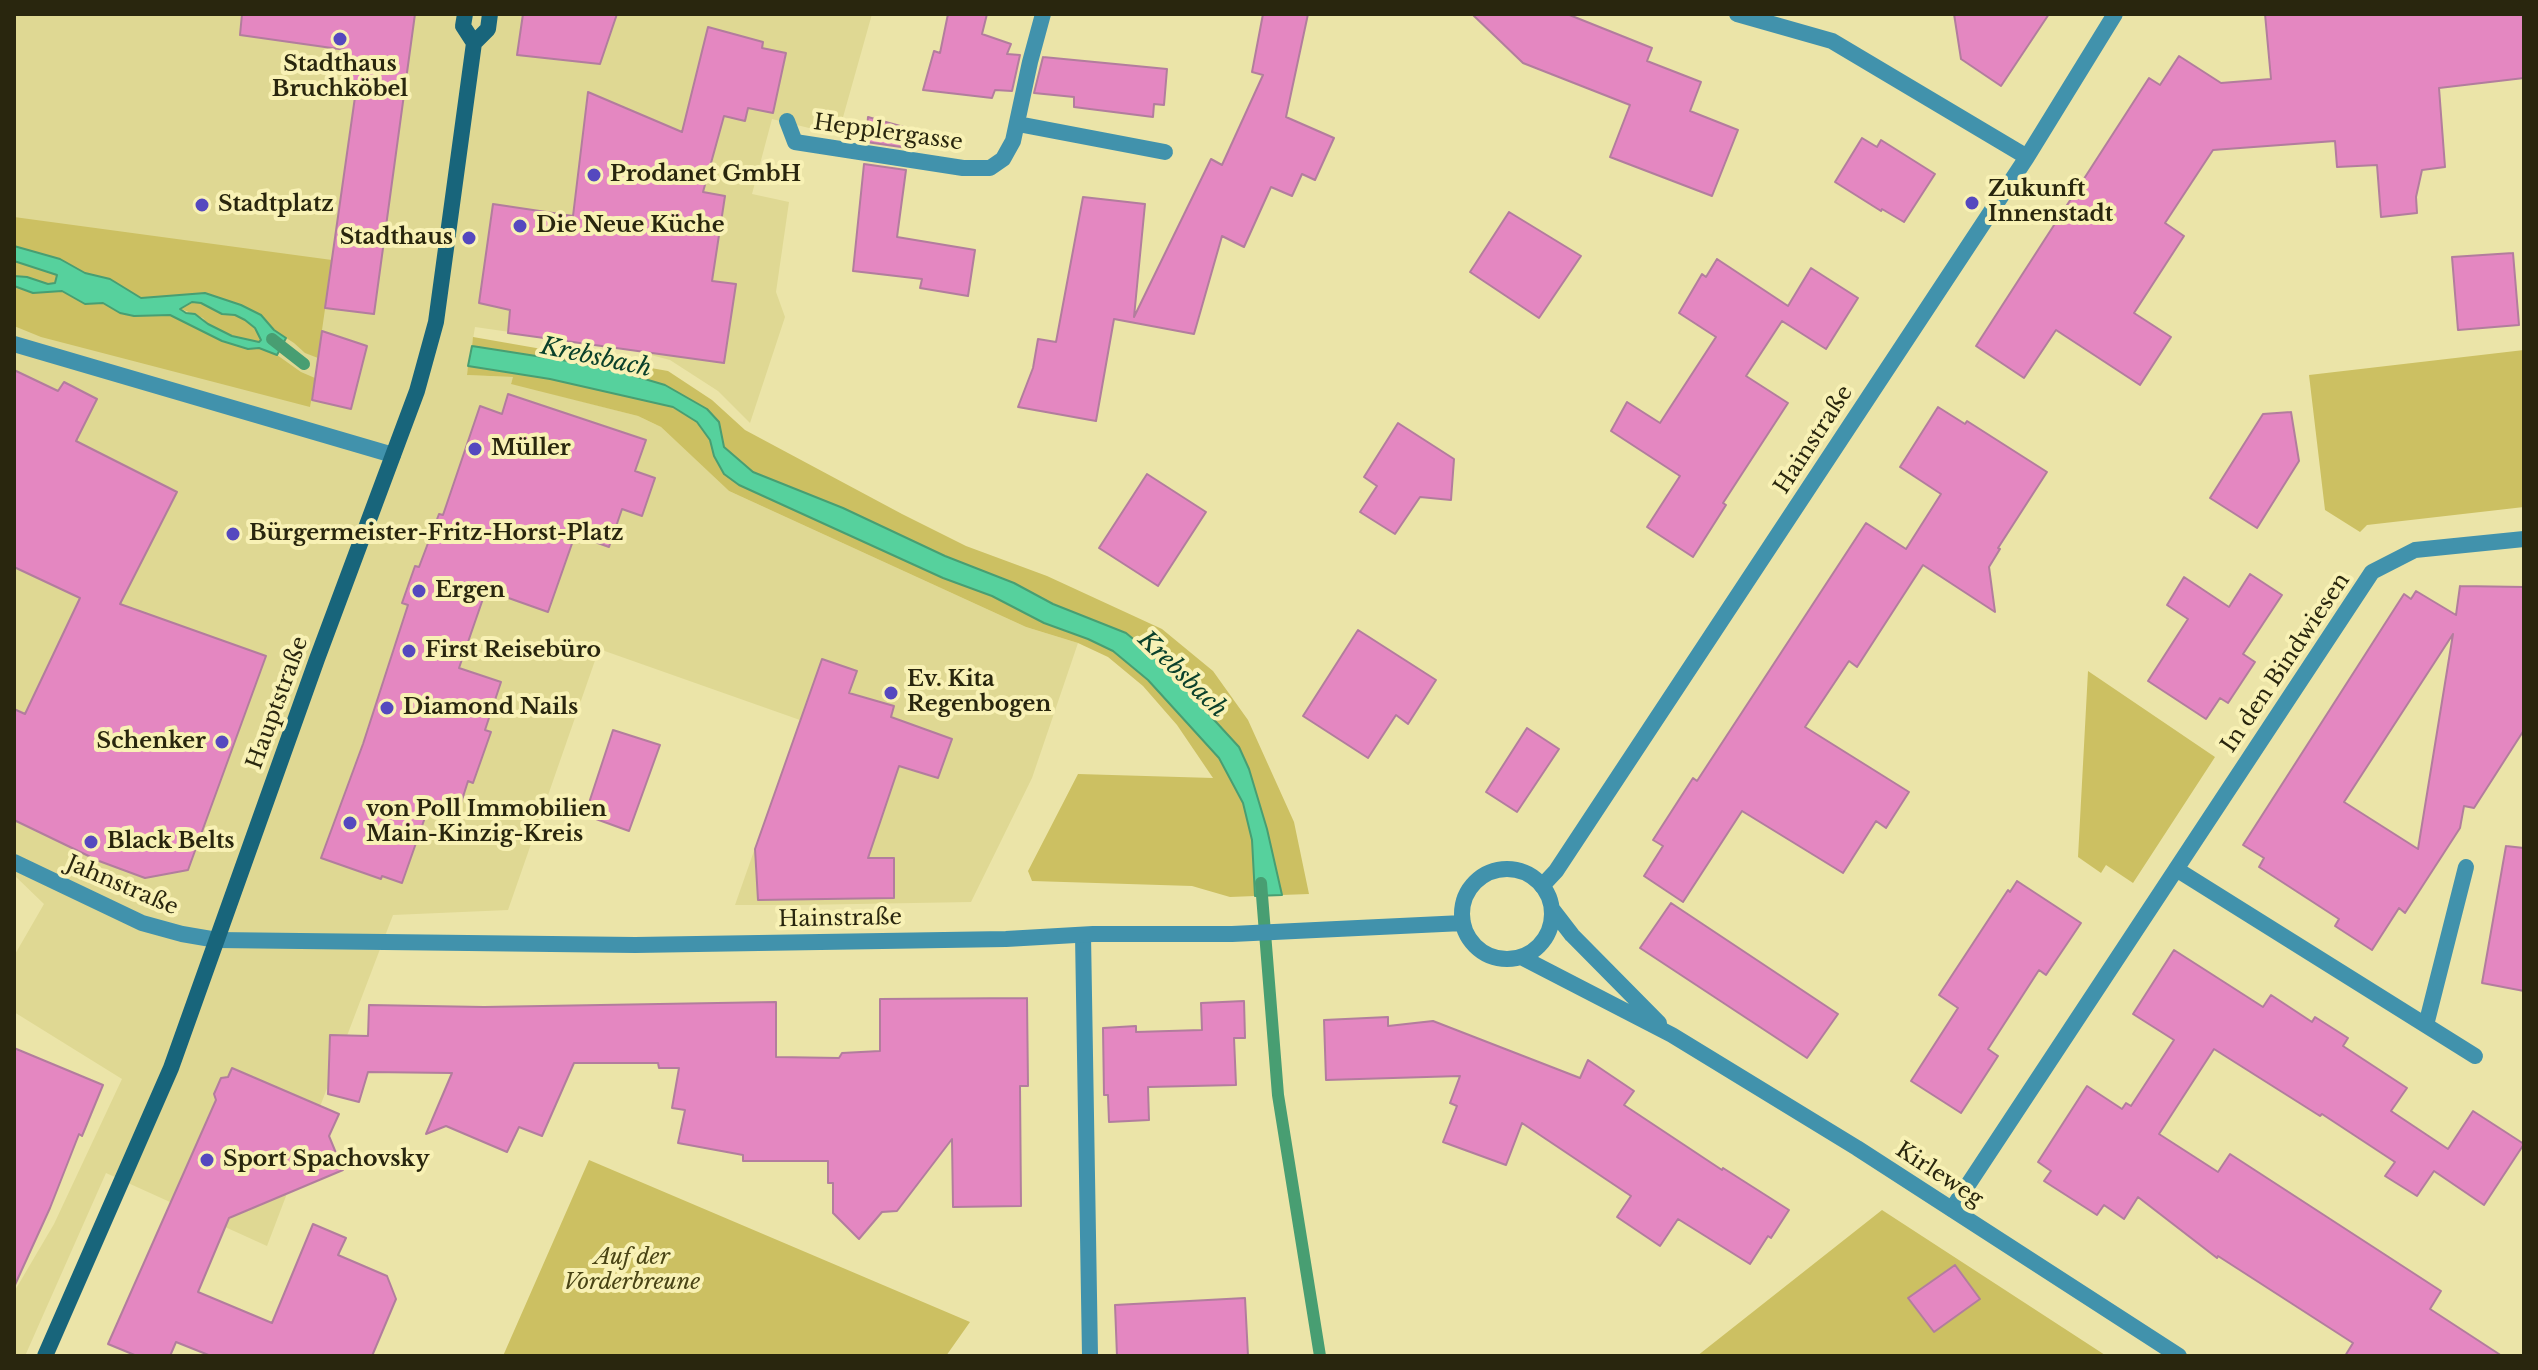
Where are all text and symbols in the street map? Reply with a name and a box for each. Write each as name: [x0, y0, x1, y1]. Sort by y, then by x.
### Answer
marker: Stadthaus Bruchköbel: [331, 30, 349, 48]
place label: Stadthaus Bruchköbel: [272, 52, 408, 104]
street label: Hepplergasse: [812, 109, 964, 157]
place label: Prodanet GmbH: [610, 162, 801, 188]
marker: Prodanet GmbH: [585, 166, 603, 184]
place label: Zukunft Innenstadt: [1988, 177, 2113, 228]
place label: Stadtplatz: [218, 192, 334, 218]
marker: Zukunft Innenstadt: [1963, 194, 1981, 212]
marker: Stadtplatz: [193, 196, 211, 214]
place label: Die Neue Küche: [536, 213, 725, 239]
marker: Die Neue Küche: [511, 217, 529, 235]
place label: Stadthaus: [340, 225, 453, 251]
marker: Stadthaus: [460, 229, 478, 247]
water label: Krebsbach: [538, 332, 654, 384]
street label: Hainstraße: [1769, 381, 1859, 499]
place label: Müller: [491, 436, 571, 462]
marker: Müller: [466, 440, 484, 458]
place label: Bürgermeister-Fritz-Horst-Platz: [249, 521, 624, 547]
marker: Bürgermeister-Fritz-Horst-Platz: [224, 525, 242, 543]
street label: In den Bindwiesen: [2216, 568, 2356, 758]
place label: Ergen: [435, 578, 505, 604]
marker: Ergen: [410, 582, 428, 600]
water label: Krebsbach: [1131, 626, 1233, 724]
street label: Hauptstraße: [242, 633, 314, 773]
place label: First Reisebüro: [425, 638, 601, 664]
marker: First Reisebüro: [400, 642, 418, 660]
place label: Ev. Kita Regenbogen: [907, 667, 1051, 718]
marker: Ev. Kita Regenbogen: [882, 684, 900, 702]
place label: Diamond Nails: [403, 695, 578, 721]
marker: Diamond Nails: [378, 699, 396, 717]
place label: Schenker: [97, 729, 206, 755]
marker: Schenker: [213, 733, 231, 751]
place label: von Poll Immobilien Main-Kinzig-Kreis: [366, 797, 607, 848]
marker: von Poll Immobilien Main-Kinzig-Kreis: [341, 814, 359, 832]
place label: Black Belts: [107, 829, 235, 855]
marker: Black Belts: [82, 833, 100, 851]
street label: Jahnstraße: [62, 851, 182, 921]
street label: Hainstraße: [778, 905, 902, 933]
street label: Kirleweg: [1890, 1137, 1988, 1213]
place label: Sport Spachovsky: [223, 1147, 429, 1173]
marker: Sport Spachovsky: [198, 1151, 216, 1169]
park label: Auf der Vorderbreune: [564, 1245, 700, 1296]

